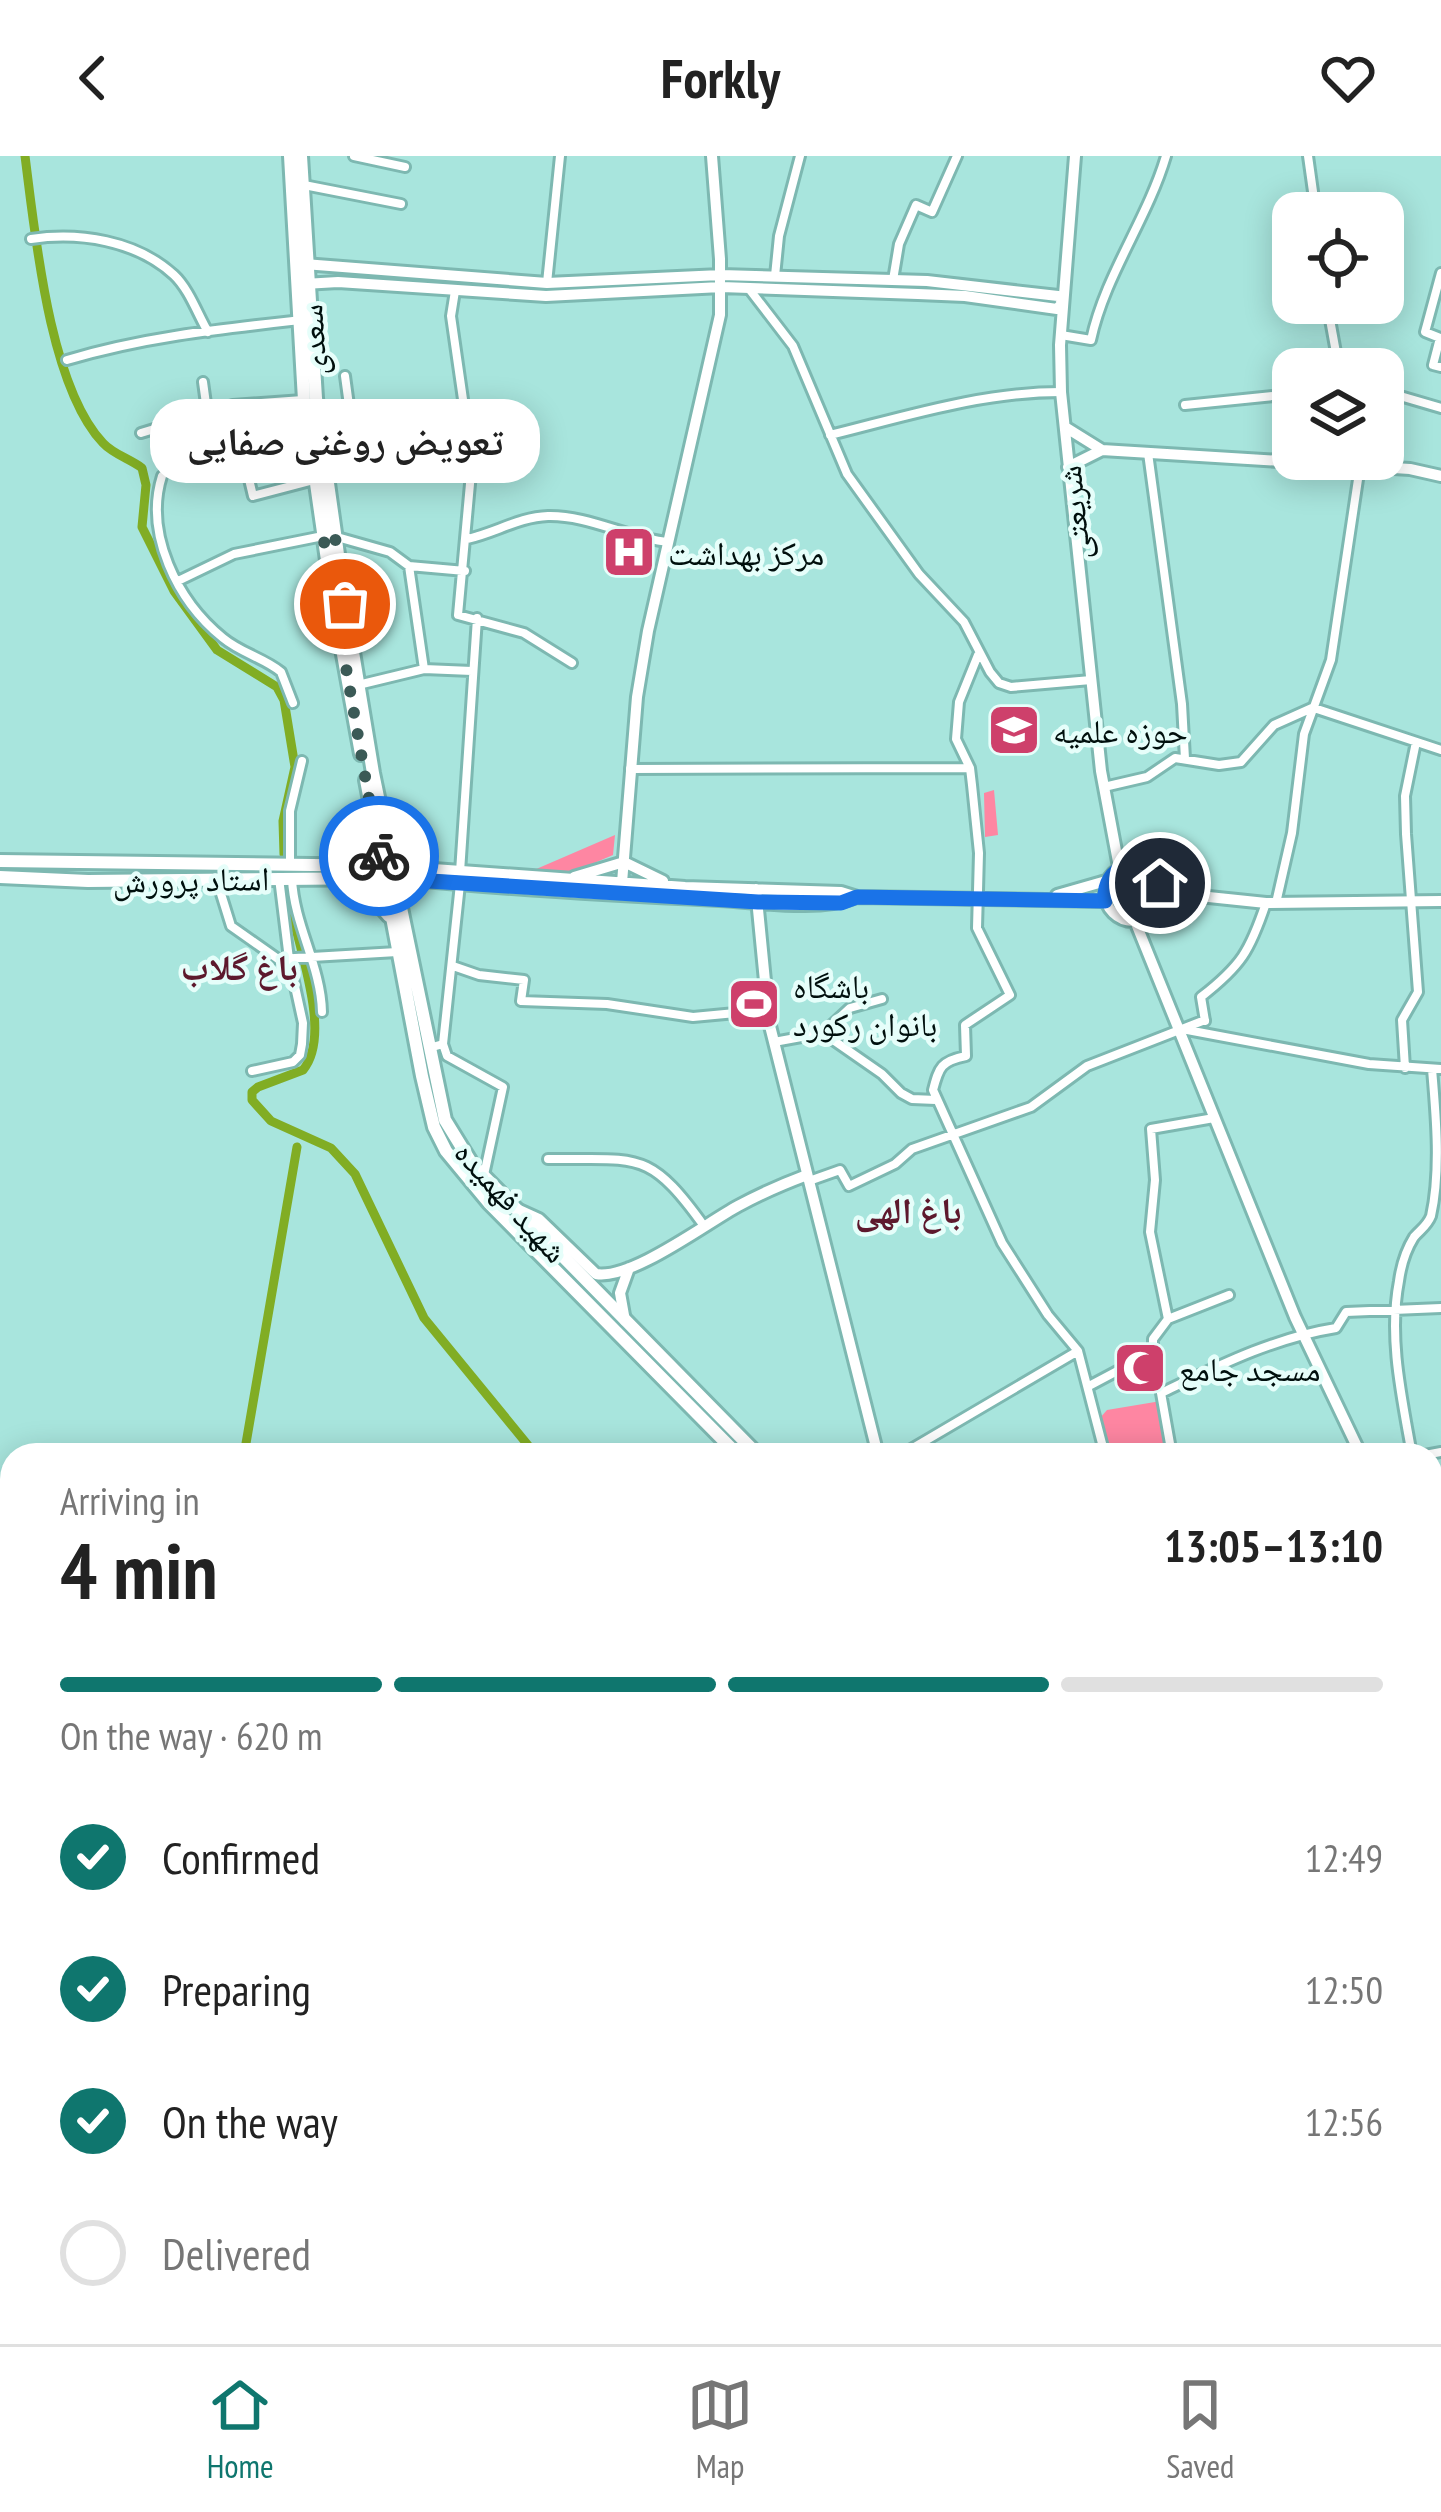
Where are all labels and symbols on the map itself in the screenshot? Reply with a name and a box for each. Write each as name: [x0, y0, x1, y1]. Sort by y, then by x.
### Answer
street label: سعدی: [288, 303, 336, 377]
callout: تعویض روغنی صفایی: [150, 400, 540, 484]
street label: شریعتی: [1047, 464, 1099, 562]
hospital icon: مرکز بهداشت: [601, 524, 657, 580]
place label: مرکز بهداشت: [668, 531, 824, 574]
pin: [294, 553, 396, 655]
school or university icon: حوزه علمیه: [986, 702, 1042, 758]
place label: حوزه علمیه: [1053, 709, 1188, 752]
courier: [319, 796, 439, 916]
pin: [1109, 832, 1211, 934]
street label: استاد پرورش: [112, 856, 270, 902]
district label: باغ گلاب: [180, 943, 298, 991]
place label: باشگاه بانوان رکورد: [793, 964, 937, 1045]
sports icon: باشگاه بانوان رکورد: [726, 976, 782, 1032]
street label: شهید فهمیده: [446, 1131, 578, 1271]
district label: باغ الهی: [855, 1186, 961, 1234]
mosque icon: مسجد جامع: [1112, 1340, 1168, 1396]
place label: مسجد جامع: [1179, 1347, 1321, 1391]

